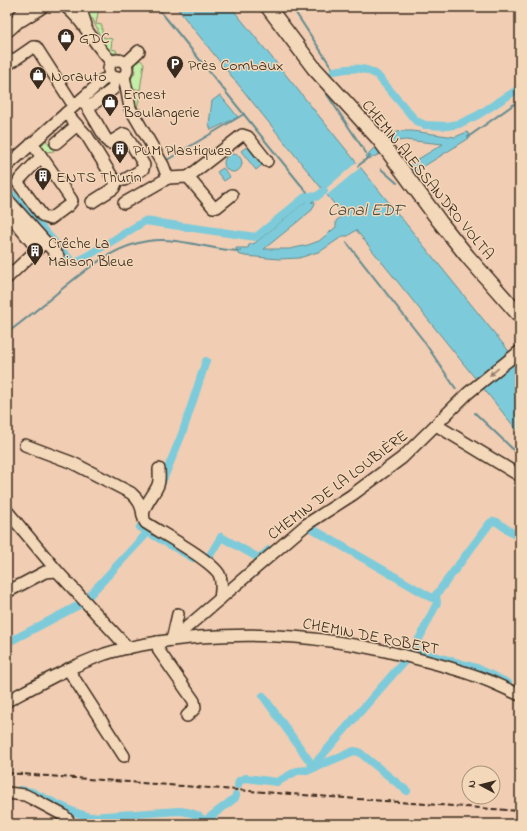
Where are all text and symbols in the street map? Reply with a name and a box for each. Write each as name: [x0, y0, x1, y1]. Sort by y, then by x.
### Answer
shop icon: GDC: [56, 27, 76, 52]
place label: GDC: [79, 27, 110, 51]
parking icon: Près Combaux: [165, 54, 185, 79]
place label: Près Combaux: [188, 54, 283, 78]
shop icon: Norauto: [28, 65, 48, 90]
place label: Norauto: [51, 65, 107, 89]
place label: Ernest Boulangerie: [122, 83, 201, 125]
shop icon: Ernest Boulangerie: [100, 92, 120, 117]
street label: CHEMIN ALESSANDRO VOLTA: [355, 95, 500, 266]
building icon: PUM Plastiques: [110, 139, 130, 164]
place label: PUM Plastiques: [133, 139, 232, 163]
building icon: ENTS Thurin: [33, 166, 53, 191]
place label: ENTS Thurin: [56, 166, 142, 190]
water label: Canal EDF: [328, 198, 406, 223]
place label: Crêche La Maison Bleue: [48, 232, 134, 274]
building icon: Crêche La Maison Bleue: [25, 241, 45, 266]
one-way arrow: [489, 368, 500, 377]
street label: CHEMIN DE LA LOUBIÈRE: [263, 425, 414, 547]
street label: CHEMIN DE ROBERT: [300, 612, 441, 662]
north arrow: [461, 765, 501, 805]
text: N: [464, 779, 480, 789]

